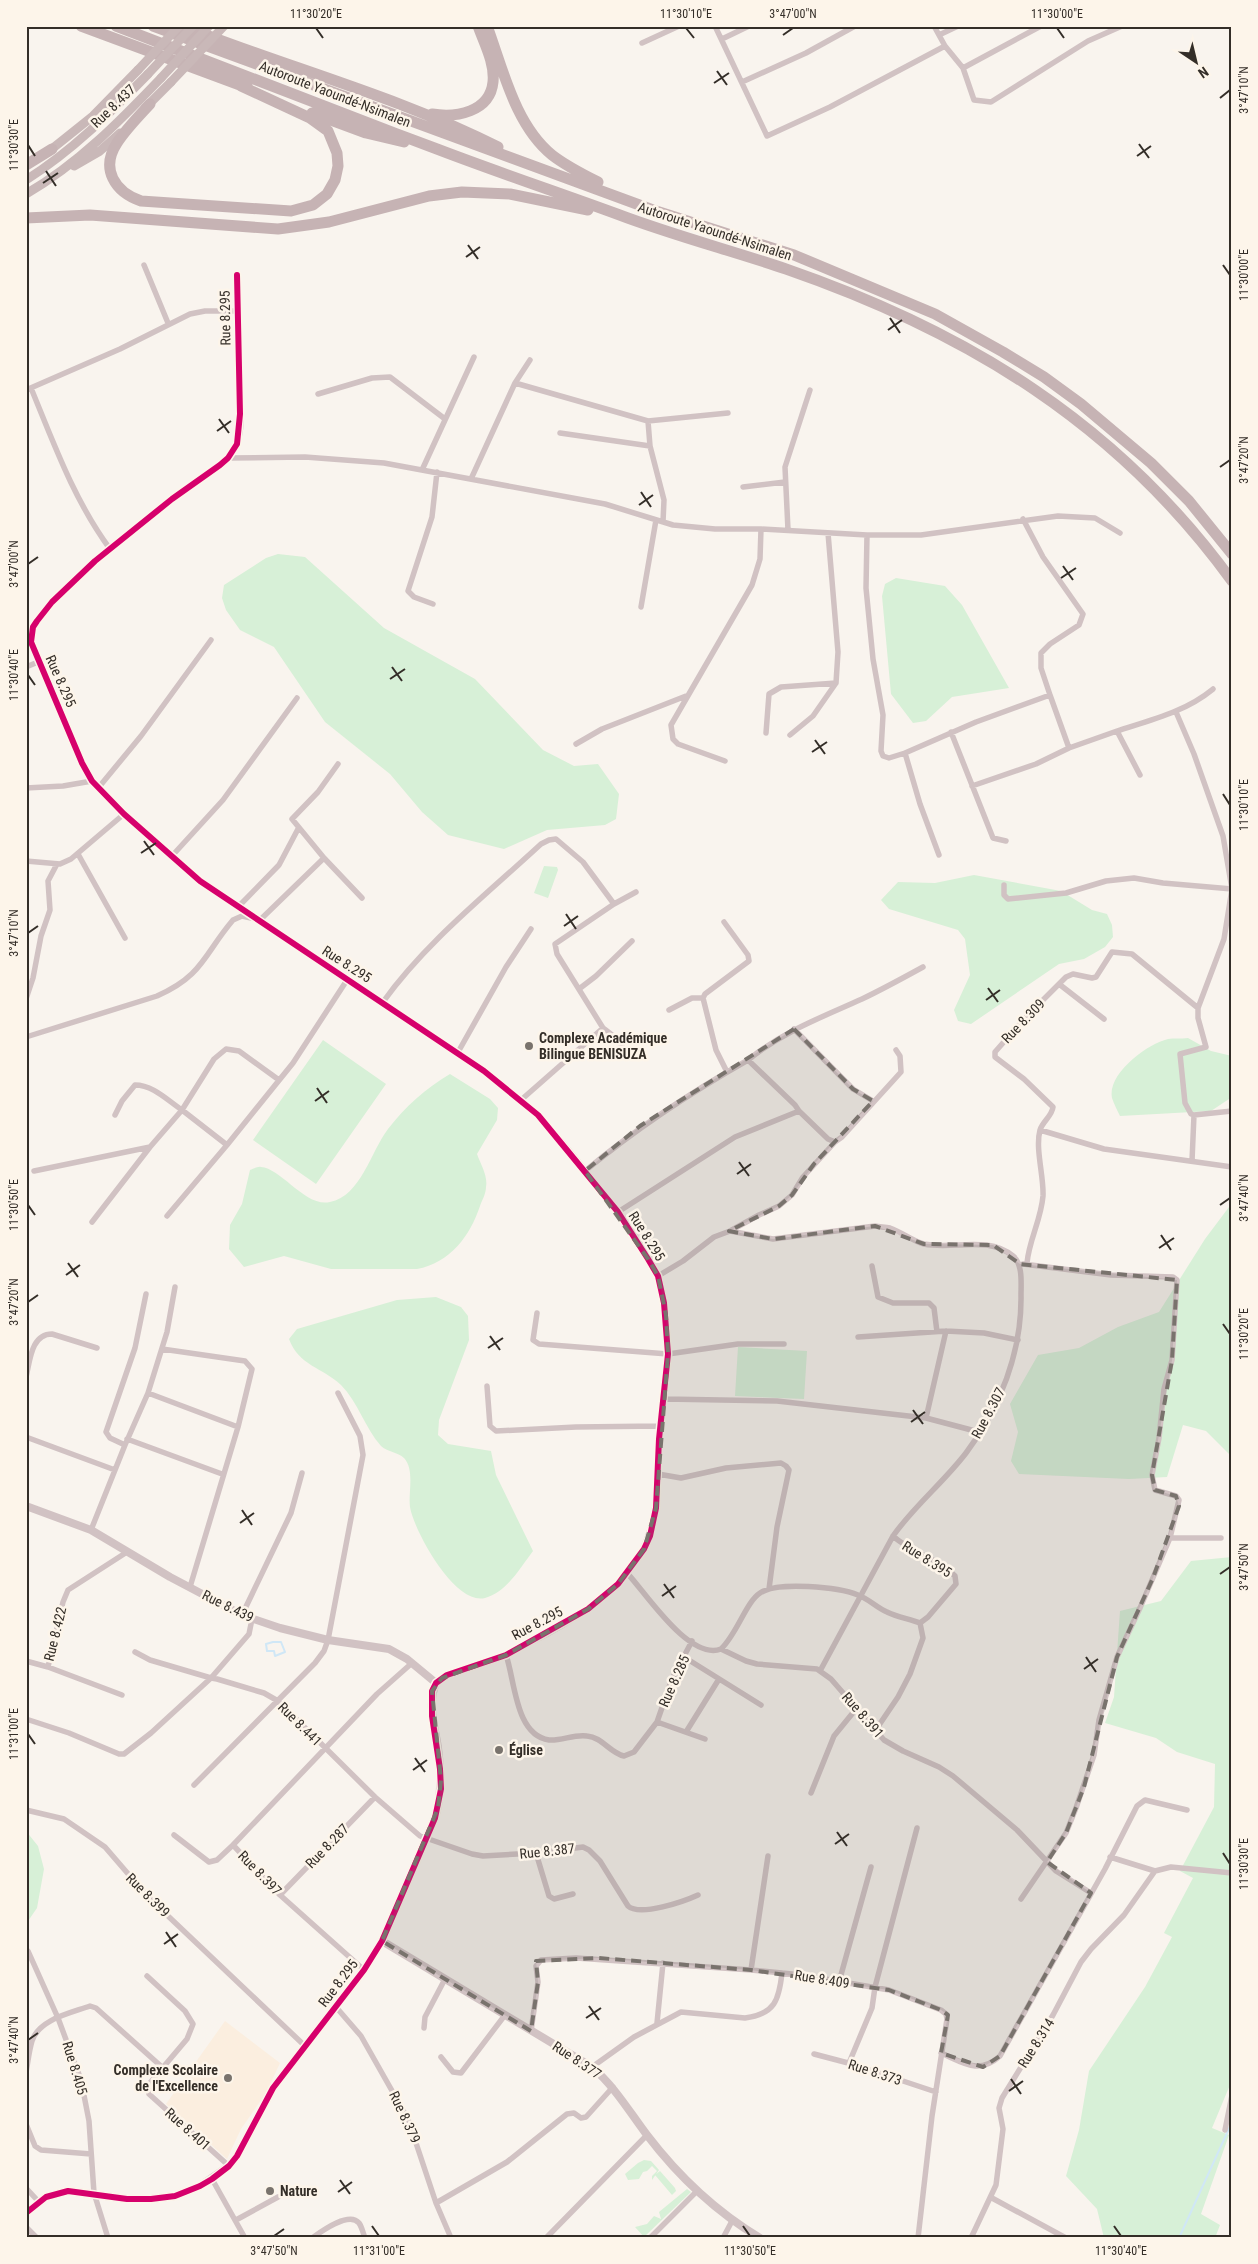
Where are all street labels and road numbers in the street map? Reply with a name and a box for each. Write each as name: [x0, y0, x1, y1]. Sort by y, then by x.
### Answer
street label: Autoroute Yaoundé-Nsimalen: [257, 58, 413, 130]
street label: Rue 8.437: [88, 81, 139, 131]
street label: Autoroute Yaoundé-Nsimalen: [636, 199, 794, 263]
street label: Rue 8.295: [217, 290, 233, 346]
street label: Rue 8.295: [42, 652, 80, 710]
street label: Rue 8.295: [319, 942, 375, 986]
street label: Rue 8.309: [998, 996, 1048, 1046]
street label: Rue 8.295: [626, 1208, 668, 1264]
street label: Rue 8.307: [968, 1385, 1008, 1441]
street label: Rue 8.395: [899, 1538, 955, 1580]
street label: Rue 8.439: [200, 1587, 256, 1625]
street label: Rue 8.295: [509, 1603, 565, 1643]
street label: Rue 8.422: [41, 1605, 69, 1663]
street label: Rue 8.285: [655, 1652, 693, 1710]
street label: Rue 8.391: [839, 1689, 887, 1741]
street label: Rue 8.441: [275, 1699, 325, 1749]
street label: Rue 8.287: [302, 1820, 352, 1871]
street label: Rue 8.387: [519, 1840, 575, 1862]
street label: Rue 8.397: [235, 1848, 285, 1899]
street label: Rue 8.399: [123, 1870, 173, 1920]
street label: Rue 8.295: [315, 1956, 361, 2010]
street label: Rue 8.409: [793, 1967, 851, 1991]
street label: Rue 8.314: [1015, 2015, 1057, 2071]
street label: Rue 8.377: [550, 2038, 604, 2082]
street label: Rue 8.405: [59, 2039, 91, 2097]
street label: Rue 8.373: [846, 2056, 904, 2088]
street label: Rue 8.379: [386, 2089, 424, 2145]
street label: Rue 8.401: [162, 2105, 214, 2153]

